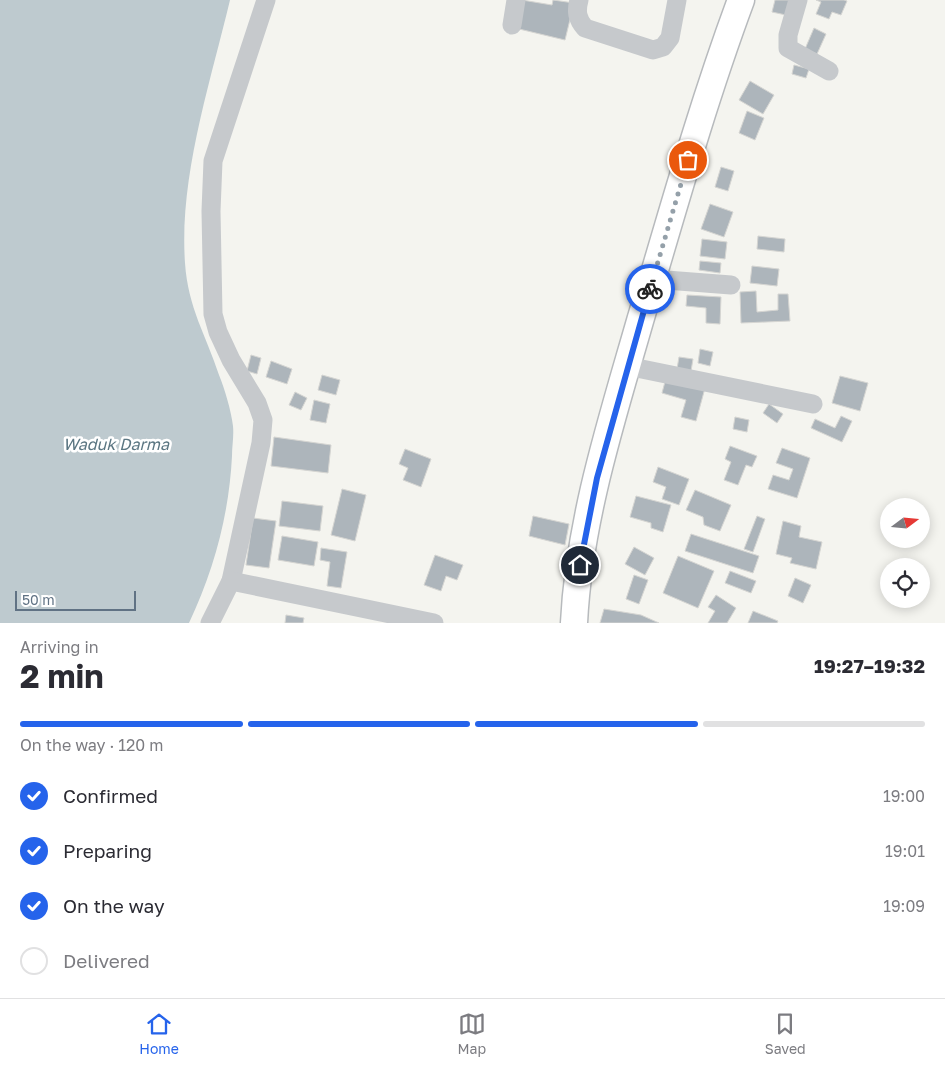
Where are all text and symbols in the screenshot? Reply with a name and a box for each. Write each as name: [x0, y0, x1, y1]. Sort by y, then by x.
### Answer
pin: [667, 139, 709, 181]
icon: bag: [674, 146, 702, 174]
courier: [625, 264, 675, 314]
icon: bike: [636, 275, 664, 303]
water label: Waduk Darma: [63, 434, 170, 454]
north arrow: [880, 498, 930, 548]
map controls: [880, 498, 930, 608]
pin: [559, 544, 601, 586]
icon: home: [566, 551, 594, 579]
button: locate: [880, 558, 930, 608]
scale bar: [15, 588, 136, 611]
text: 50 m: [22, 591, 55, 608]
text: Arriving in: [20, 637, 99, 657]
text: 19:27–19:32: [814, 654, 925, 677]
text: 2 min: [20, 657, 104, 695]
text: On the way · 120 m: [20, 735, 163, 755]
icon: check: [20, 782, 48, 810]
text: Confirmed: [63, 784, 158, 807]
text: 19:00: [883, 786, 925, 806]
icon: check: [20, 837, 48, 865]
text: Preparing: [63, 839, 152, 862]
text: 19:01: [885, 841, 925, 861]
icon: check: [20, 892, 48, 920]
text: On the way: [63, 894, 165, 917]
text: 19:09: [883, 896, 925, 916]
text: Delivered: [63, 949, 150, 972]
tab: Home: [139, 1010, 179, 1057]
tab: Map: [458, 1010, 486, 1057]
tab: Saved: [765, 1010, 806, 1057]

